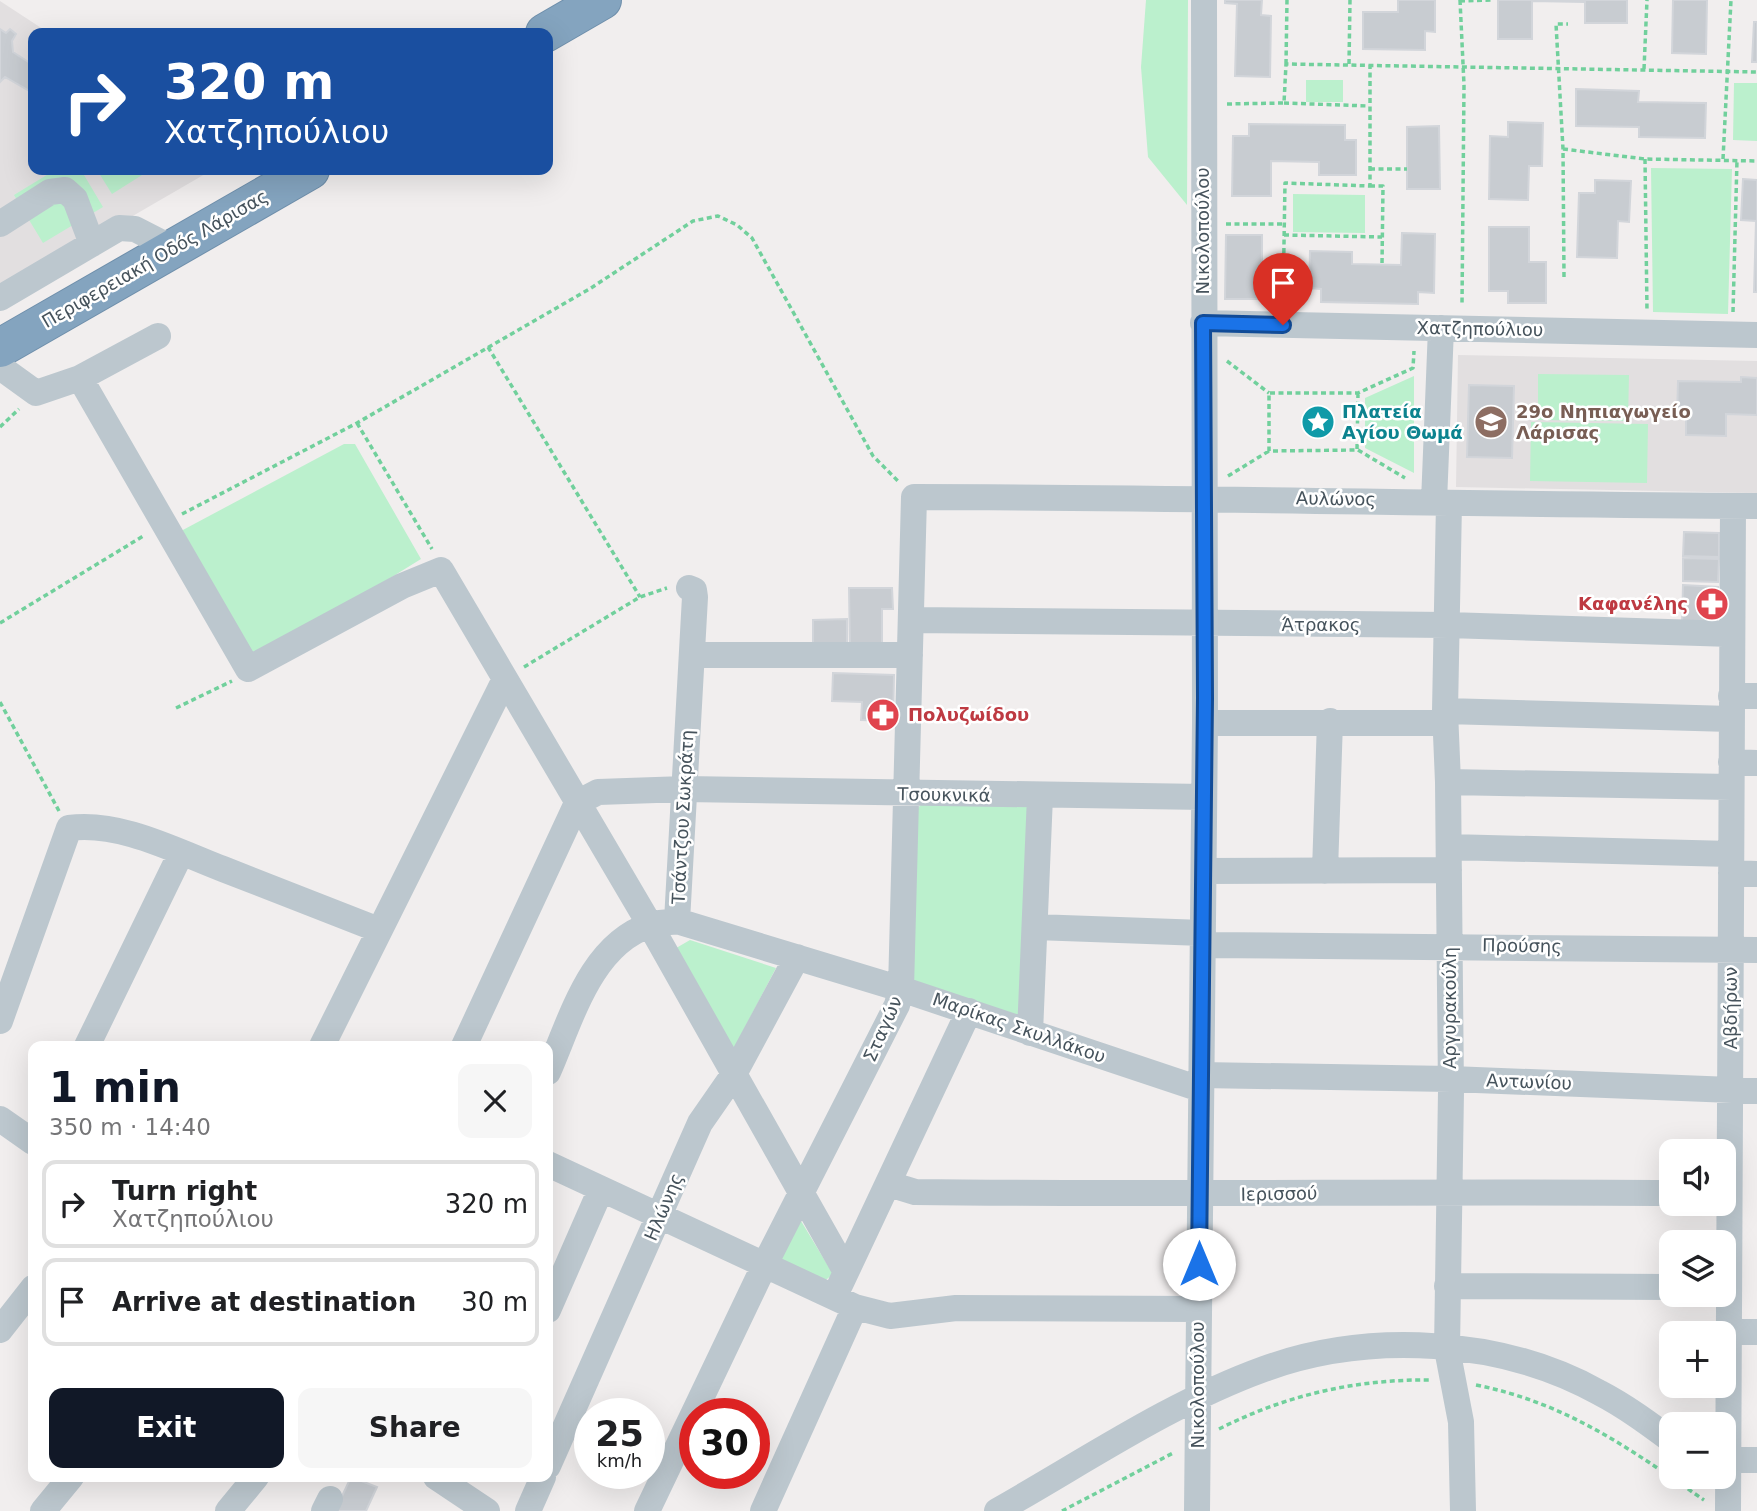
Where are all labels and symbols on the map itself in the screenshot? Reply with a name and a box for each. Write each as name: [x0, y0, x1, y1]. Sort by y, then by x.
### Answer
street label: Νικολοπούλου: [1192, 167, 1213, 295]
street label: Περιφερειακή Οδός Λάρισας: [38, 185, 271, 332]
pin: [1253, 253, 1313, 325]
street label: Χατζηπούλιου: [1416, 317, 1544, 340]
place label: Πλατεία Αγίου Θωμά: [1342, 401, 1463, 443]
place label: 29ο Νηπιαγωγείο Λάρισας: [1516, 401, 1691, 443]
place icon: Πλατεία Αγίου Θωμά: [1299, 403, 1337, 441]
school or university icon: 29ο Νηπιαγωγείο Λάρισας: [1472, 403, 1510, 441]
street label: Αυλώνος: [1296, 487, 1376, 510]
pharmacy icon: Καφανέλης: [1693, 585, 1731, 623]
place label: Καφανέλης: [1578, 593, 1688, 614]
street label: Άτρακος: [1282, 614, 1360, 635]
pharmacy icon: Πολυζωίδου: [864, 696, 902, 734]
place label: Πολυζωίδου: [908, 704, 1029, 725]
street label: Τσάντζου Σωκράτη: [667, 729, 698, 906]
street label: Τσουκνικά: [896, 783, 991, 806]
street label: Προύσης: [1482, 934, 1562, 957]
street label: Αργυρακούλη: [1439, 947, 1460, 1069]
street label: Αβδήρων: [1720, 967, 1741, 1049]
street label: Μαρίκας Σκυλλάκου: [930, 988, 1108, 1067]
street label: Σταγών: [859, 993, 906, 1065]
street label: Αντωνίου: [1486, 1070, 1572, 1093]
street label: Ηλώνης: [640, 1170, 687, 1244]
street label: Ιερισσού: [1240, 1182, 1318, 1205]
position arrow: [1162, 1227, 1236, 1301]
street label: Νικολοπούλου: [1187, 1321, 1208, 1449]
speed limit sign: 30: [679, 1398, 770, 1489]

